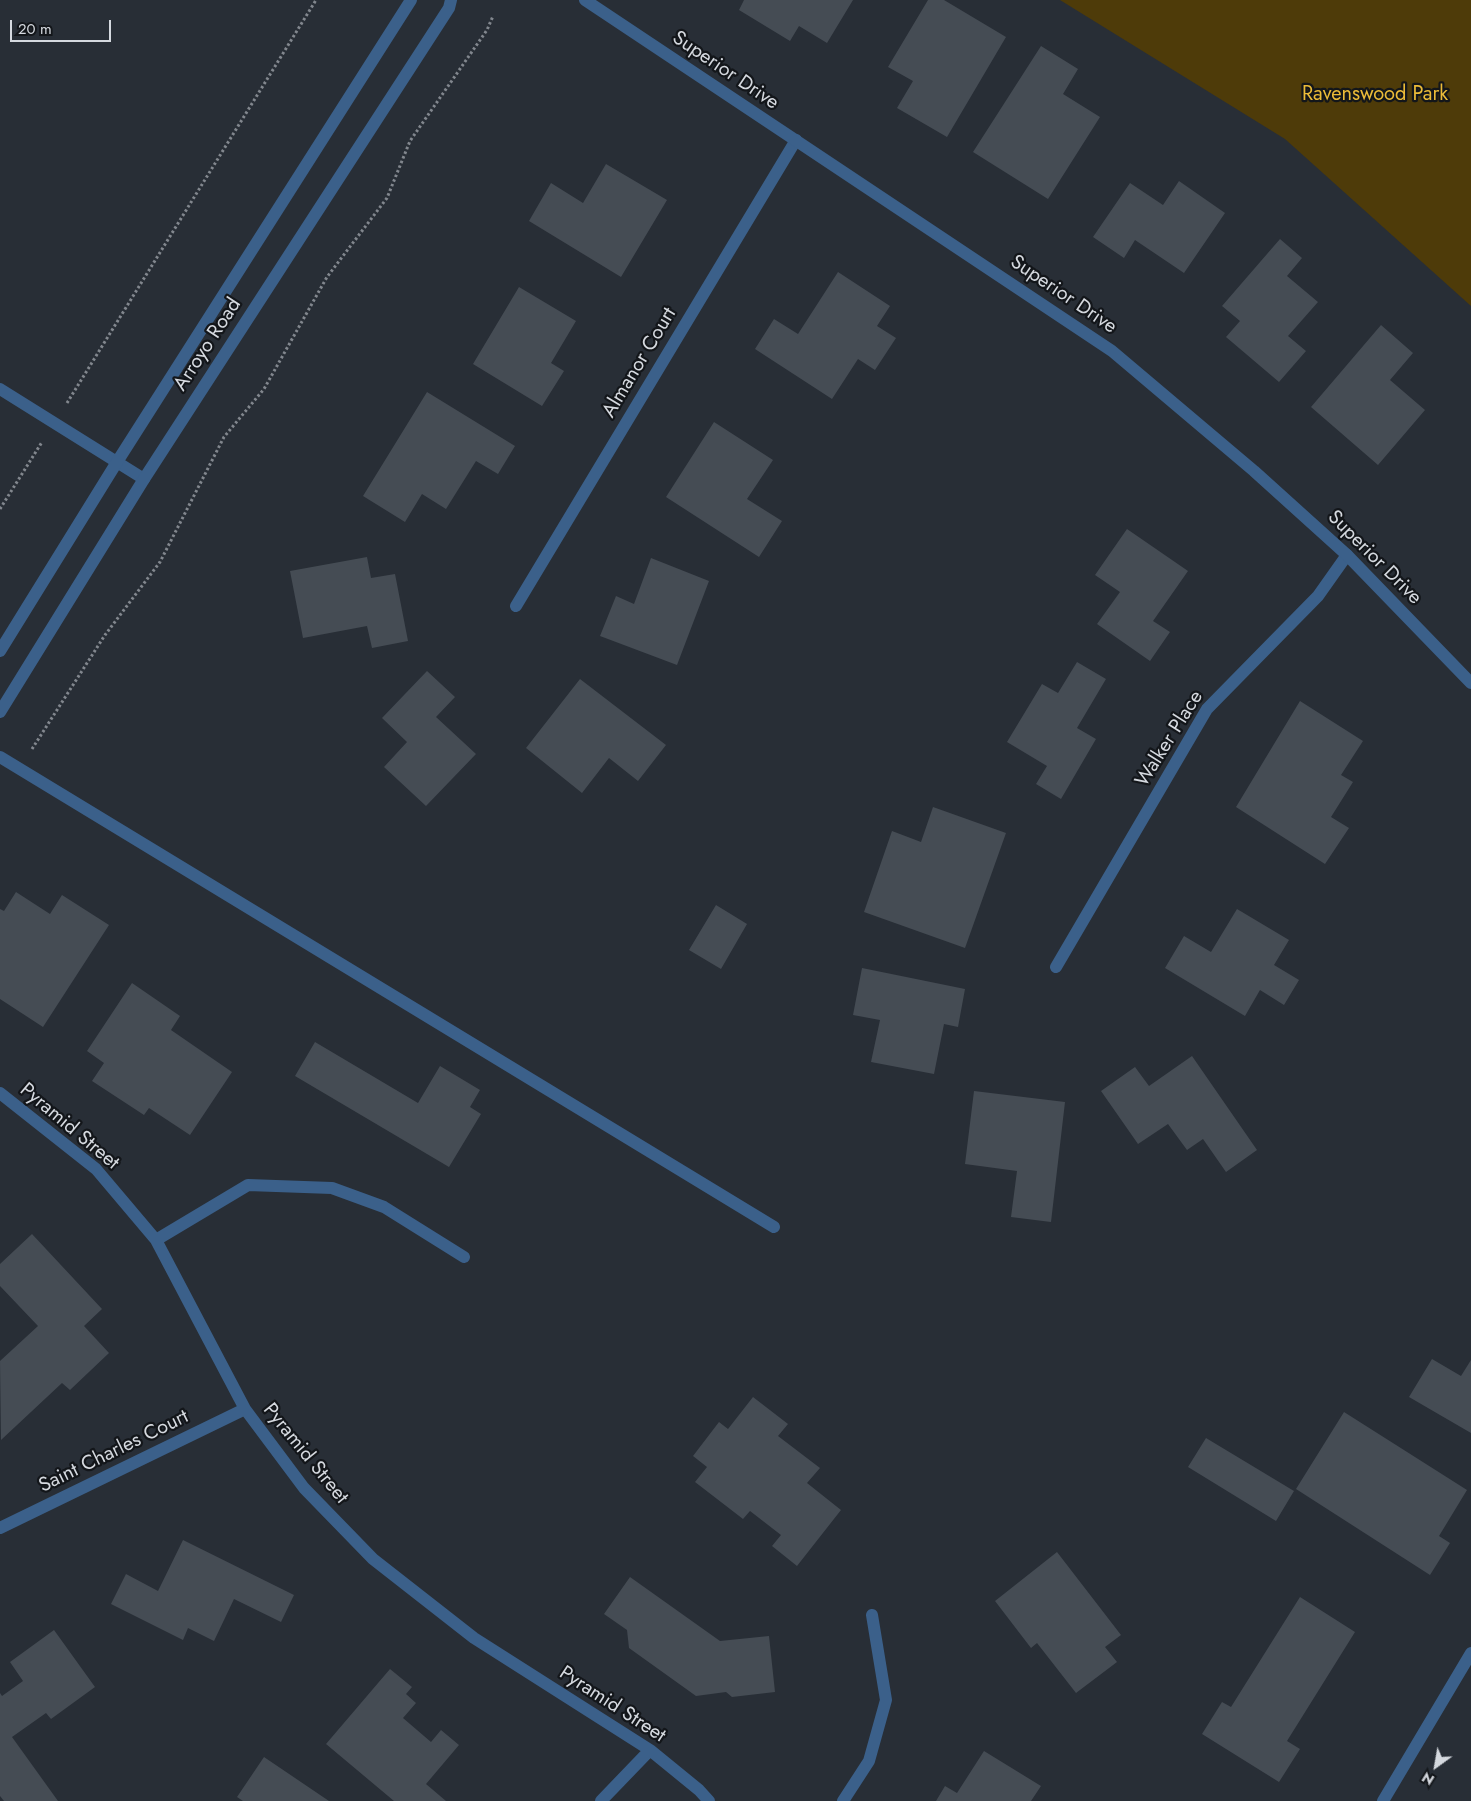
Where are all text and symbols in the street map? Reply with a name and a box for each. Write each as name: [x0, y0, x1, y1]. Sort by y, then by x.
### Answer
scale bar: [12, 10, 114, 42]
text: 20 m: [18, 18, 52, 40]
street label: Superior Drive: [667, 27, 783, 115]
park label: Ravenswood Park: [1302, 83, 1448, 107]
street label: Superior Drive: [1005, 251, 1121, 339]
street label: Arroyo Road: [169, 294, 247, 396]
street label: Almanor Court: [598, 304, 682, 422]
street label: Superior Drive: [1322, 506, 1426, 610]
street label: Walker Place: [1131, 687, 1209, 791]
street label: Pyramid Street: [14, 1079, 124, 1175]
street label: Pyramid Street: [257, 1399, 353, 1509]
street label: Saint Charles Court: [35, 1405, 193, 1499]
street label: Pyramid Street: [554, 1662, 670, 1748]
north arrow: [1411, 1741, 1461, 1791]
text: N: [1418, 1767, 1438, 1790]

